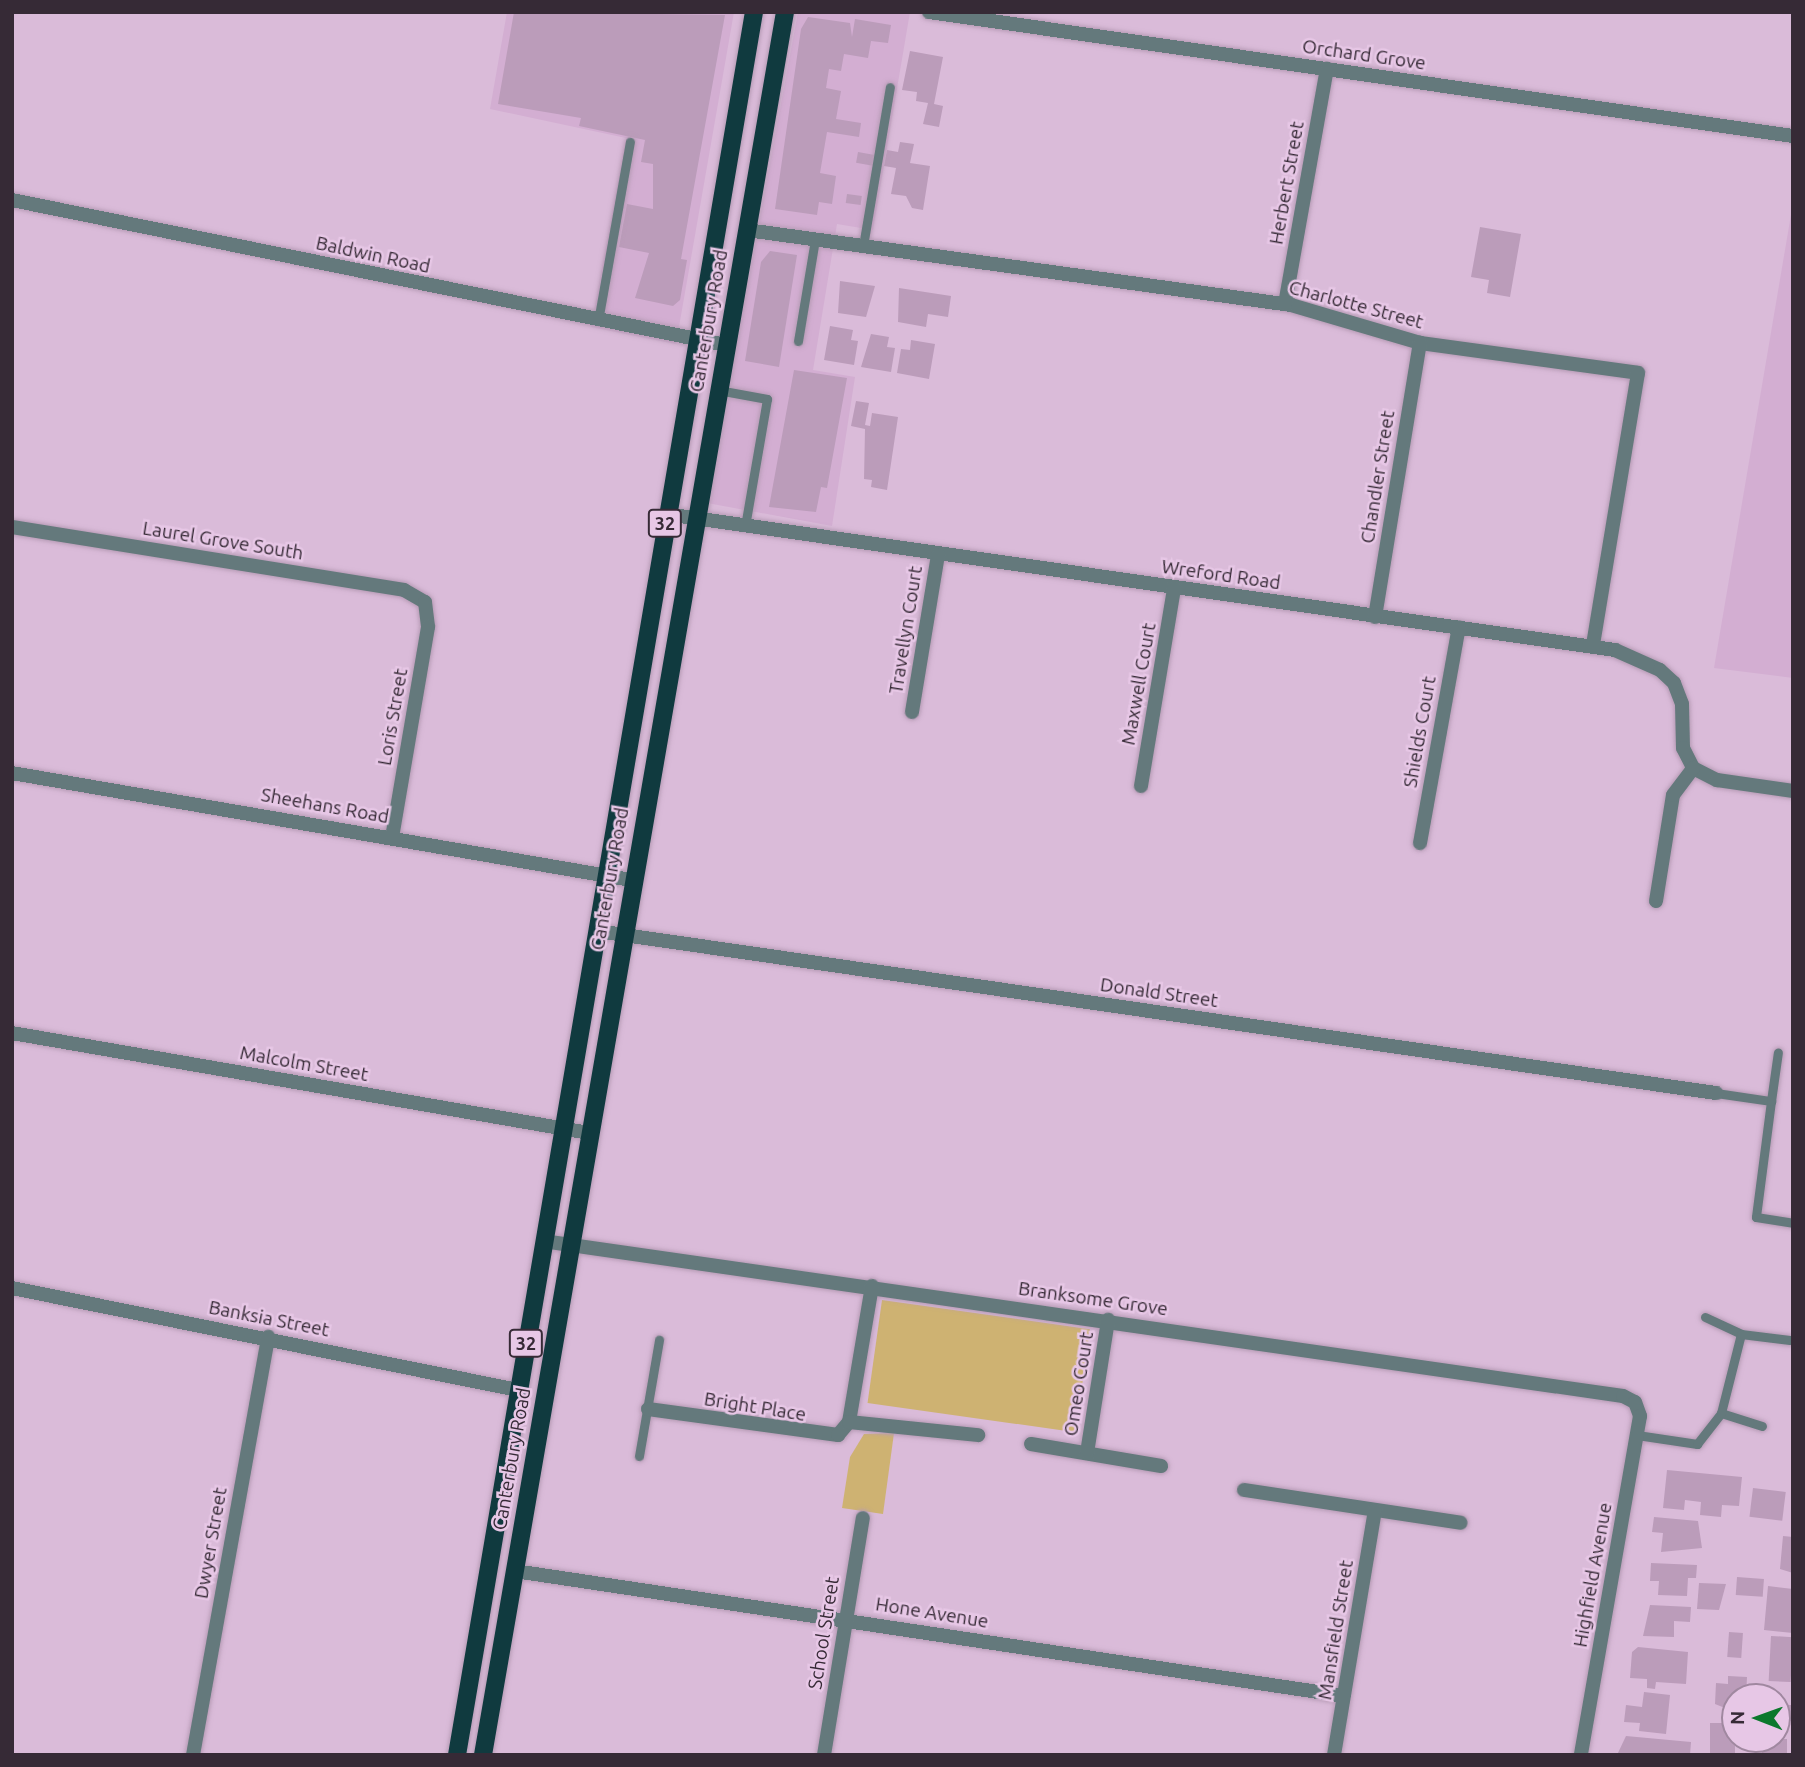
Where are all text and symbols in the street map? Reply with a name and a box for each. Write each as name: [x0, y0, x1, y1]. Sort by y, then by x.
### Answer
street label: Orchard Grove: [1301, 35, 1427, 75]
street label: Herbert Street: [1265, 120, 1309, 246]
street label: Baldwin Road: [314, 232, 432, 278]
street label: Canterbury Road: [685, 248, 733, 394]
street label: Charlotte Street: [1286, 276, 1426, 334]
street label: Chandler Street: [1356, 409, 1400, 545]
road number: 32: [648, 508, 682, 538]
street label: Laurel Grove South: [141, 517, 305, 565]
street label: Wreford Road: [1160, 555, 1282, 595]
street label: Travellyn Court: [885, 564, 927, 696]
street label: Maxwell Court: [1117, 621, 1161, 747]
street label: Loris Street: [373, 667, 413, 767]
street label: Shields Court: [1399, 674, 1441, 790]
street label: Sheehans Road: [259, 784, 391, 828]
street label: Canterbury Road: [586, 806, 634, 952]
street label: Donald Street: [1099, 973, 1219, 1013]
street label: Malcolm Street: [238, 1041, 370, 1087]
street label: Branksome Grove: [1017, 1277, 1169, 1321]
street label: Banksia Street: [207, 1296, 331, 1342]
road number: 32: [508, 1328, 544, 1358]
street label: Omeo Court: [1059, 1330, 1099, 1438]
street label: Canterbury Road: [488, 1386, 536, 1532]
street label: Bright Place: [702, 1388, 808, 1426]
street label: Dwyer Street: [190, 1486, 232, 1600]
street label: Highfield Avenue: [1569, 1501, 1617, 1649]
street label: Mansfield Street: [1314, 1558, 1358, 1702]
street label: School Street: [804, 1575, 844, 1691]
street label: Hone Avenue: [874, 1593, 990, 1633]
north arrow: [1721, 1683, 1791, 1753]
text: N: [1726, 1710, 1748, 1725]

